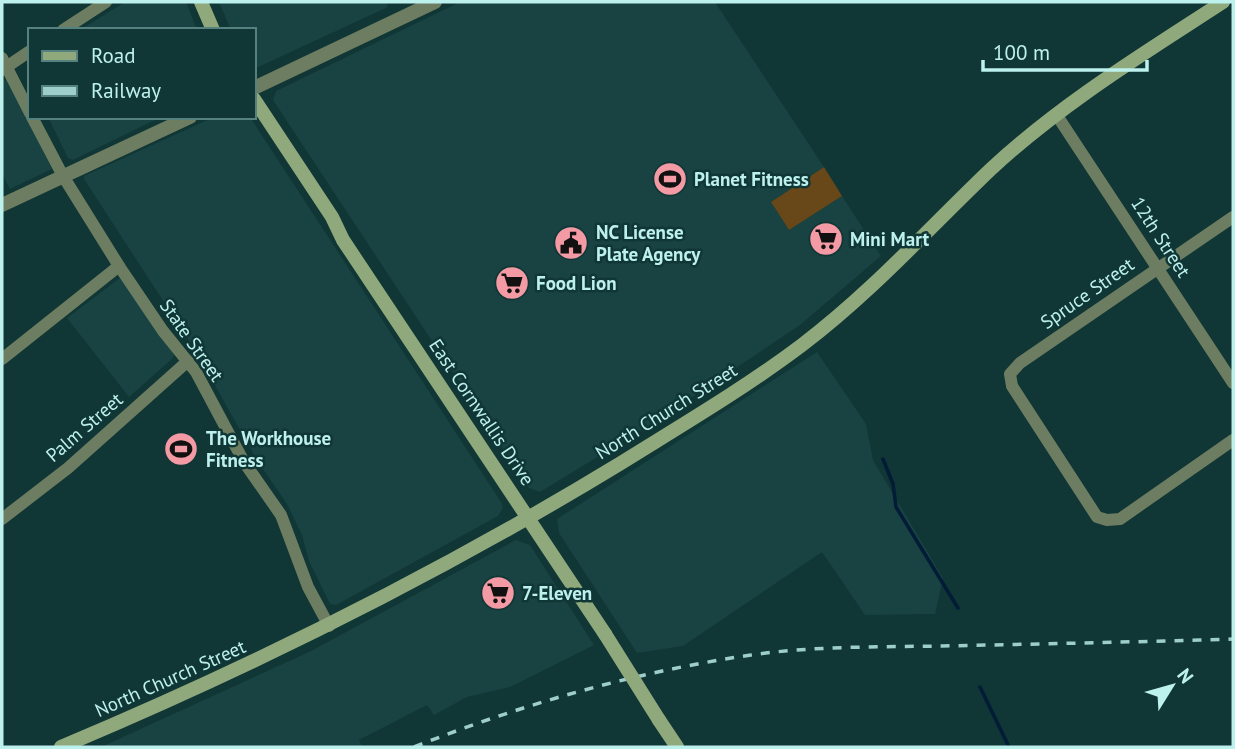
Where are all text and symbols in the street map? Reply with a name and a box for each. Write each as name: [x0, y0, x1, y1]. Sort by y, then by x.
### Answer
legend: [28, 28, 256, 119]
scale bar: [983, 28, 1148, 72]
text: 100 m: [993, 39, 1050, 66]
text: Road: [91, 42, 135, 69]
text: Railway: [91, 77, 161, 104]
sports icon: Planet Fitness: [651, 160, 689, 198]
place label: Planet Fitness: [694, 167, 809, 191]
street label: 12th Street: [1126, 192, 1196, 282]
place label: NC License Plate Agency: [596, 220, 701, 266]
supermarket icon: Mini Mart: [807, 220, 845, 258]
public building icon: NC License Plate Agency: [552, 224, 590, 262]
place label: Mini Mart: [850, 227, 929, 251]
street label: Spruce Street: [1036, 252, 1139, 334]
supermarket icon: Food Lion: [493, 264, 531, 302]
place label: Food Lion: [536, 271, 617, 295]
street label: State Street: [155, 294, 230, 386]
street label: East Cornwallis Drive: [424, 334, 540, 490]
street label: North Church Street: [591, 357, 742, 464]
street label: Palm Street: [41, 387, 128, 467]
place label: The Workhouse Fitness: [206, 426, 331, 472]
sports icon: The Workhouse Fitness: [162, 430, 200, 468]
supermarket icon: 7-Eleven: [479, 574, 517, 612]
place label: 7-Eleven: [522, 581, 592, 605]
street label: North Church Street: [91, 634, 250, 722]
north arrow: [1137, 651, 1207, 721]
text: N: [1172, 664, 1199, 688]

